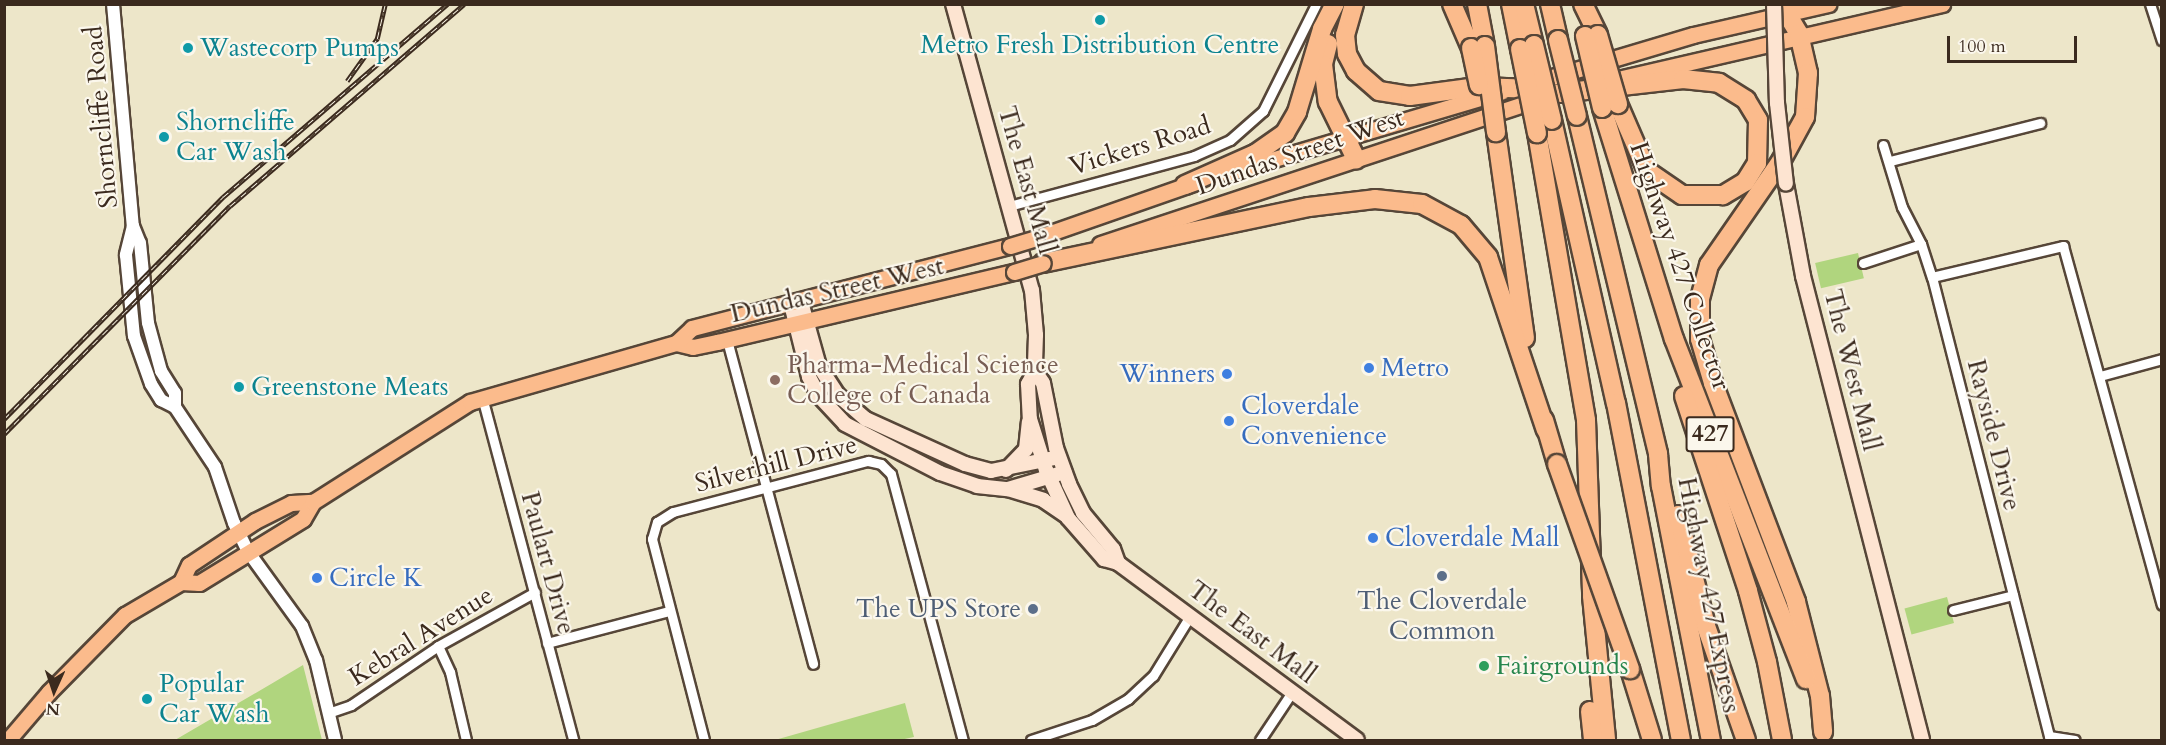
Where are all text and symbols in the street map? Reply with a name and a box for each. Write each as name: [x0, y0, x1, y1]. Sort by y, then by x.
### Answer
marker: Metro Fresh Distribution Centre: [1093, 13, 1107, 27]
scale bar: [1950, 24, 2080, 62]
street label: Shorncliffe Road: [77, 25, 125, 209]
place label: Metro Fresh Distribution Centre: [921, 29, 1279, 61]
place label: Wastecorp Pumps: [200, 32, 399, 64]
text: 100 m: [1958, 34, 2006, 59]
marker: Wastecorp Pumps: [181, 41, 195, 55]
street label: Dundas Street West: [1192, 102, 1408, 202]
street label: The East Mall: [991, 103, 1063, 257]
place label: Shorncliffe Car Wash: [176, 106, 295, 168]
street label: Vickers Road: [1065, 110, 1215, 182]
marker: Shorncliffe Car Wash: [157, 130, 171, 144]
street label: Highway 427 Collector: [1623, 138, 1737, 394]
street label: Dundas Street West: [727, 250, 947, 330]
street label: The West Mall: [1817, 286, 1887, 454]
place label: Pharma-Medical Science College of Canada: [787, 349, 1059, 410]
place label: Metro: [1381, 352, 1449, 384]
street label: Rayside Drive: [1960, 356, 2028, 514]
place label: Winners: [1119, 358, 1215, 390]
marker: Metro: [1362, 361, 1376, 375]
marker: Winners: [1220, 367, 1234, 381]
place label: Greenstone Meats: [251, 371, 448, 403]
marker: Pharma-Medical Science College of Canada: [768, 373, 782, 387]
marker: Greenstone Meats: [232, 380, 246, 394]
place label: Cloverdale Convenience: [1241, 390, 1387, 452]
road number: 427: [1684, 413, 1736, 455]
marker: Cloverdale Convenience: [1222, 414, 1236, 428]
street label: Silverhill Drive: [692, 429, 860, 499]
street label: Highway 427 Express: [1671, 475, 1747, 715]
street label: Paulart Drive: [514, 488, 582, 638]
place label: Cloverdale Mall: [1385, 522, 1559, 554]
marker: Cloverdale Mall: [1366, 531, 1380, 545]
place label: Circle K: [329, 562, 422, 594]
marker: The Cloverdale Common: [1435, 569, 1449, 583]
marker: Circle K: [310, 571, 324, 585]
street label: The East Mall: [1182, 574, 1322, 690]
street label: Kebral Avenue: [343, 579, 499, 693]
place label: The Cloverdale Common: [1357, 585, 1527, 646]
place label: The UPS Store: [856, 593, 1021, 625]
marker: The UPS Store: [1026, 602, 1040, 616]
place label: Fairgrounds: [1496, 650, 1629, 682]
marker: Fairgrounds: [1477, 659, 1491, 673]
north arrow: [24, 661, 84, 721]
place label: Popular Car Wash: [159, 668, 270, 730]
marker: Popular Car Wash: [140, 692, 154, 706]
text: N: [46, 698, 61, 720]

